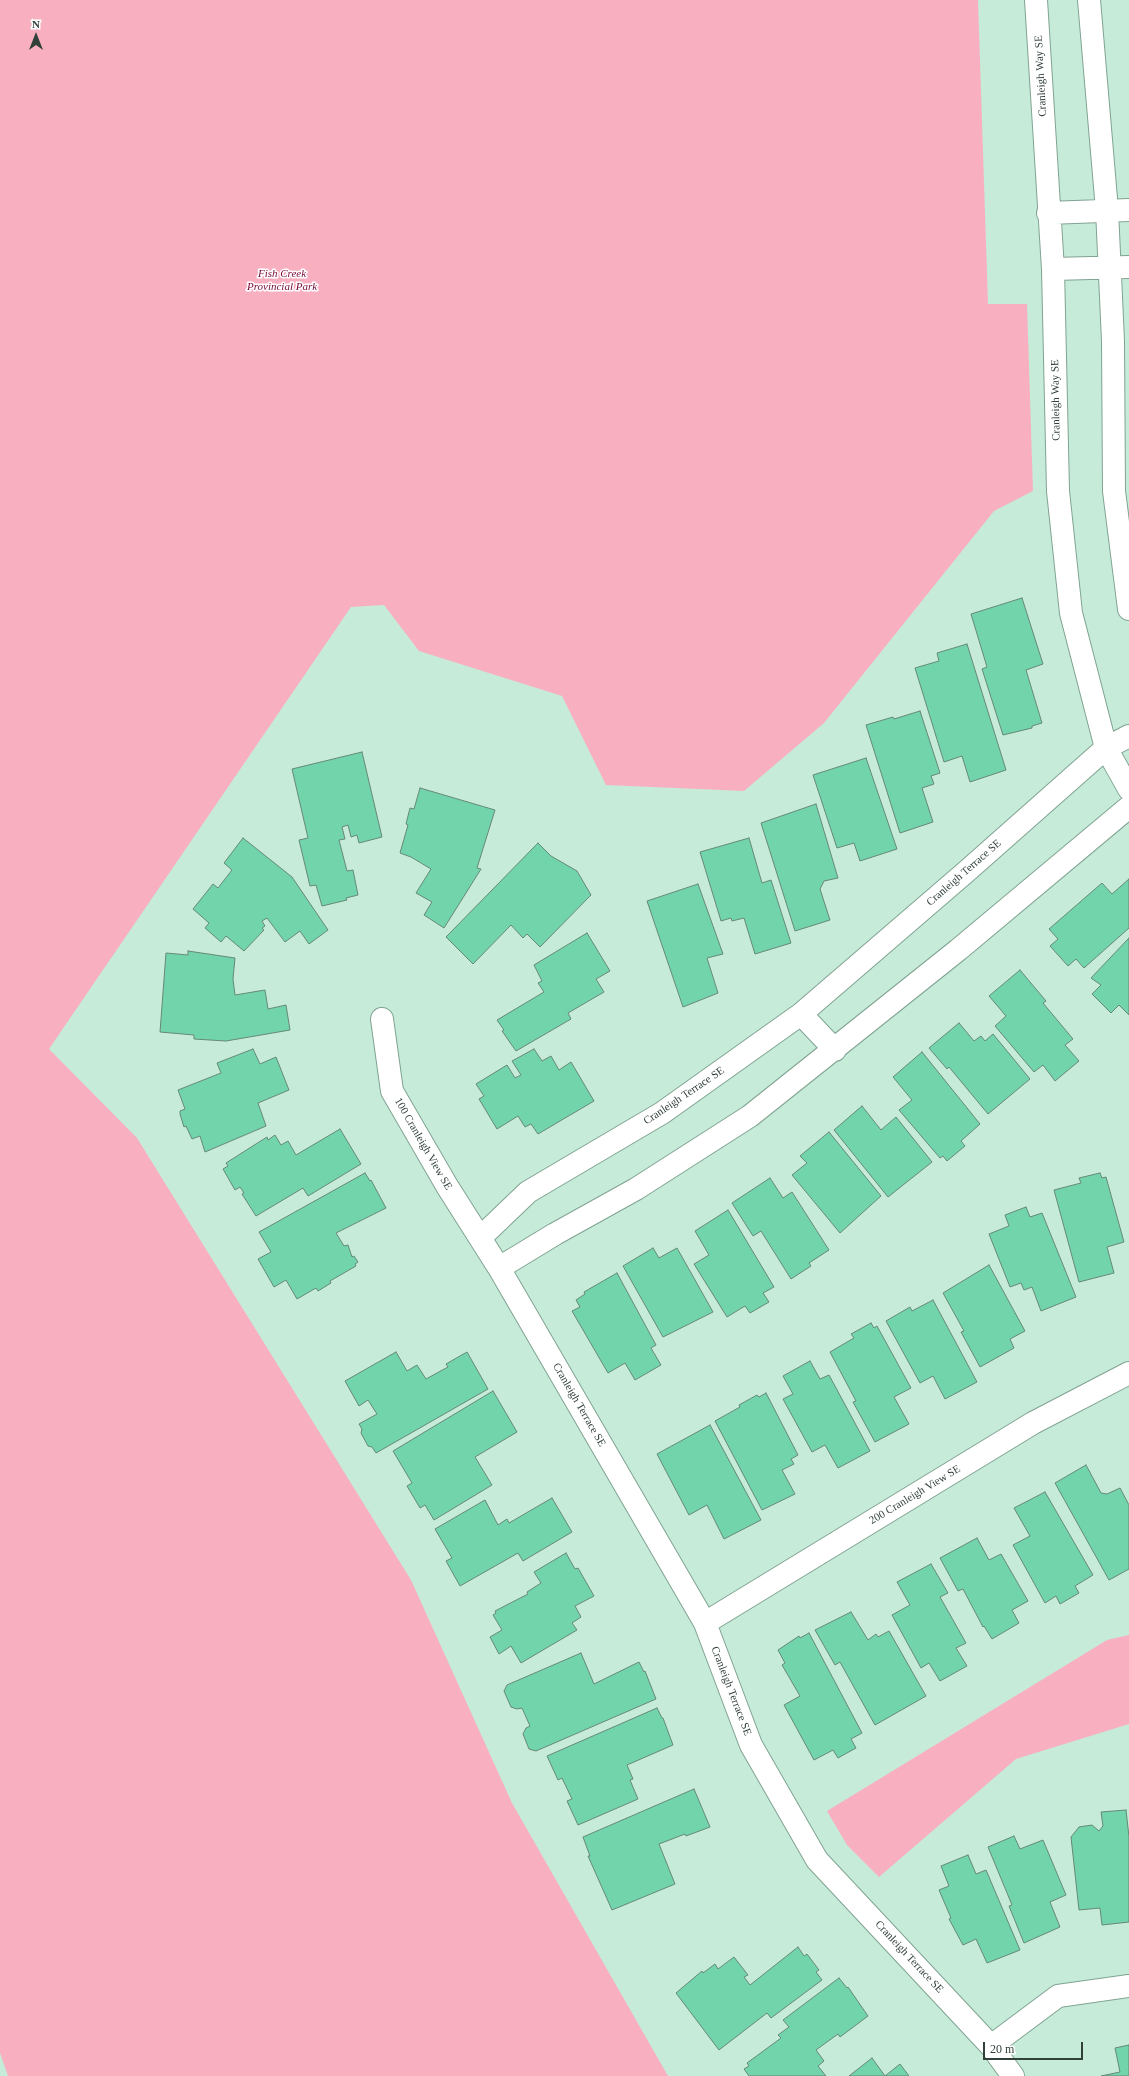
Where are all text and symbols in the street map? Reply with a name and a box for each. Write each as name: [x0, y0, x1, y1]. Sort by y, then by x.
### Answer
north arrow: [16, 16, 56, 56]
text: N: [32, 18, 40, 30]
street label: Cranleigh Way SE: [1032, 35, 1050, 117]
park label: Fish Creek Provincial Park: [247, 267, 317, 293]
street label: Cranleigh Way SE: [1049, 359, 1063, 441]
street label: Cranleigh Terrace SE: [924, 837, 1004, 909]
street label: Cranleigh Terrace SE: [641, 1064, 727, 1128]
street label: 100 Cranleigh View SE: [391, 1096, 455, 1192]
street label: Cranleigh Terrace SE: [550, 1361, 608, 1449]
street label: 200 Cranleigh View SE: [867, 1463, 963, 1527]
street label: Cranleigh Terrace SE: [708, 1645, 754, 1737]
street label: Cranleigh Terrace SE: [872, 1918, 946, 1996]
scale bar: [985, 2034, 1085, 2060]
text: 20 m: [990, 2042, 1014, 2056]

